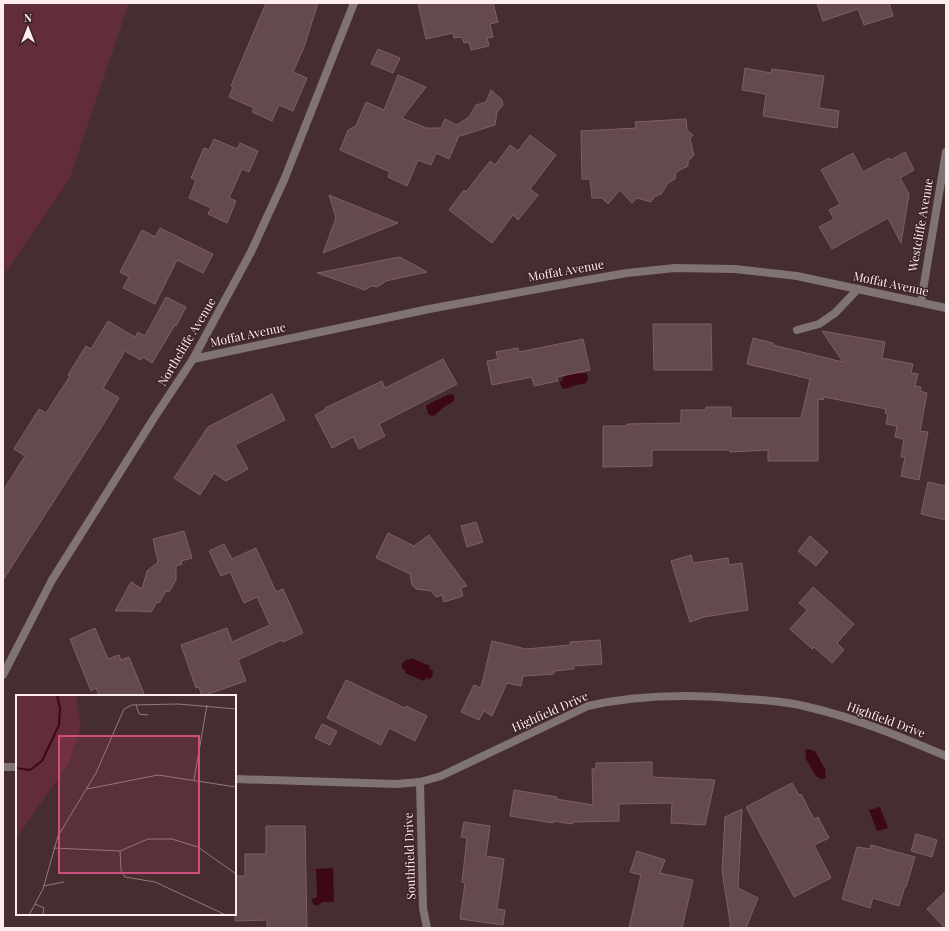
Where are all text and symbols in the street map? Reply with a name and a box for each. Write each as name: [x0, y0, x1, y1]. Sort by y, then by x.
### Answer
north arrow: [8, 8, 48, 48]
text: N: [24, 10, 32, 25]
street label: Westcliffe Avenue: [904, 177, 936, 274]
street label: Moffat Avenue: [527, 255, 605, 285]
street label: Moffat Avenue: [852, 267, 930, 299]
street label: Northcliffe Avenue: [153, 294, 219, 389]
street label: Moffat Avenue: [209, 318, 287, 350]
street label: Highfield Drive: [509, 687, 590, 735]
inset map: [16, 695, 236, 915]
street label: Highfield Drive: [845, 697, 928, 741]
street label: Southfield Drive: [399, 812, 419, 900]

